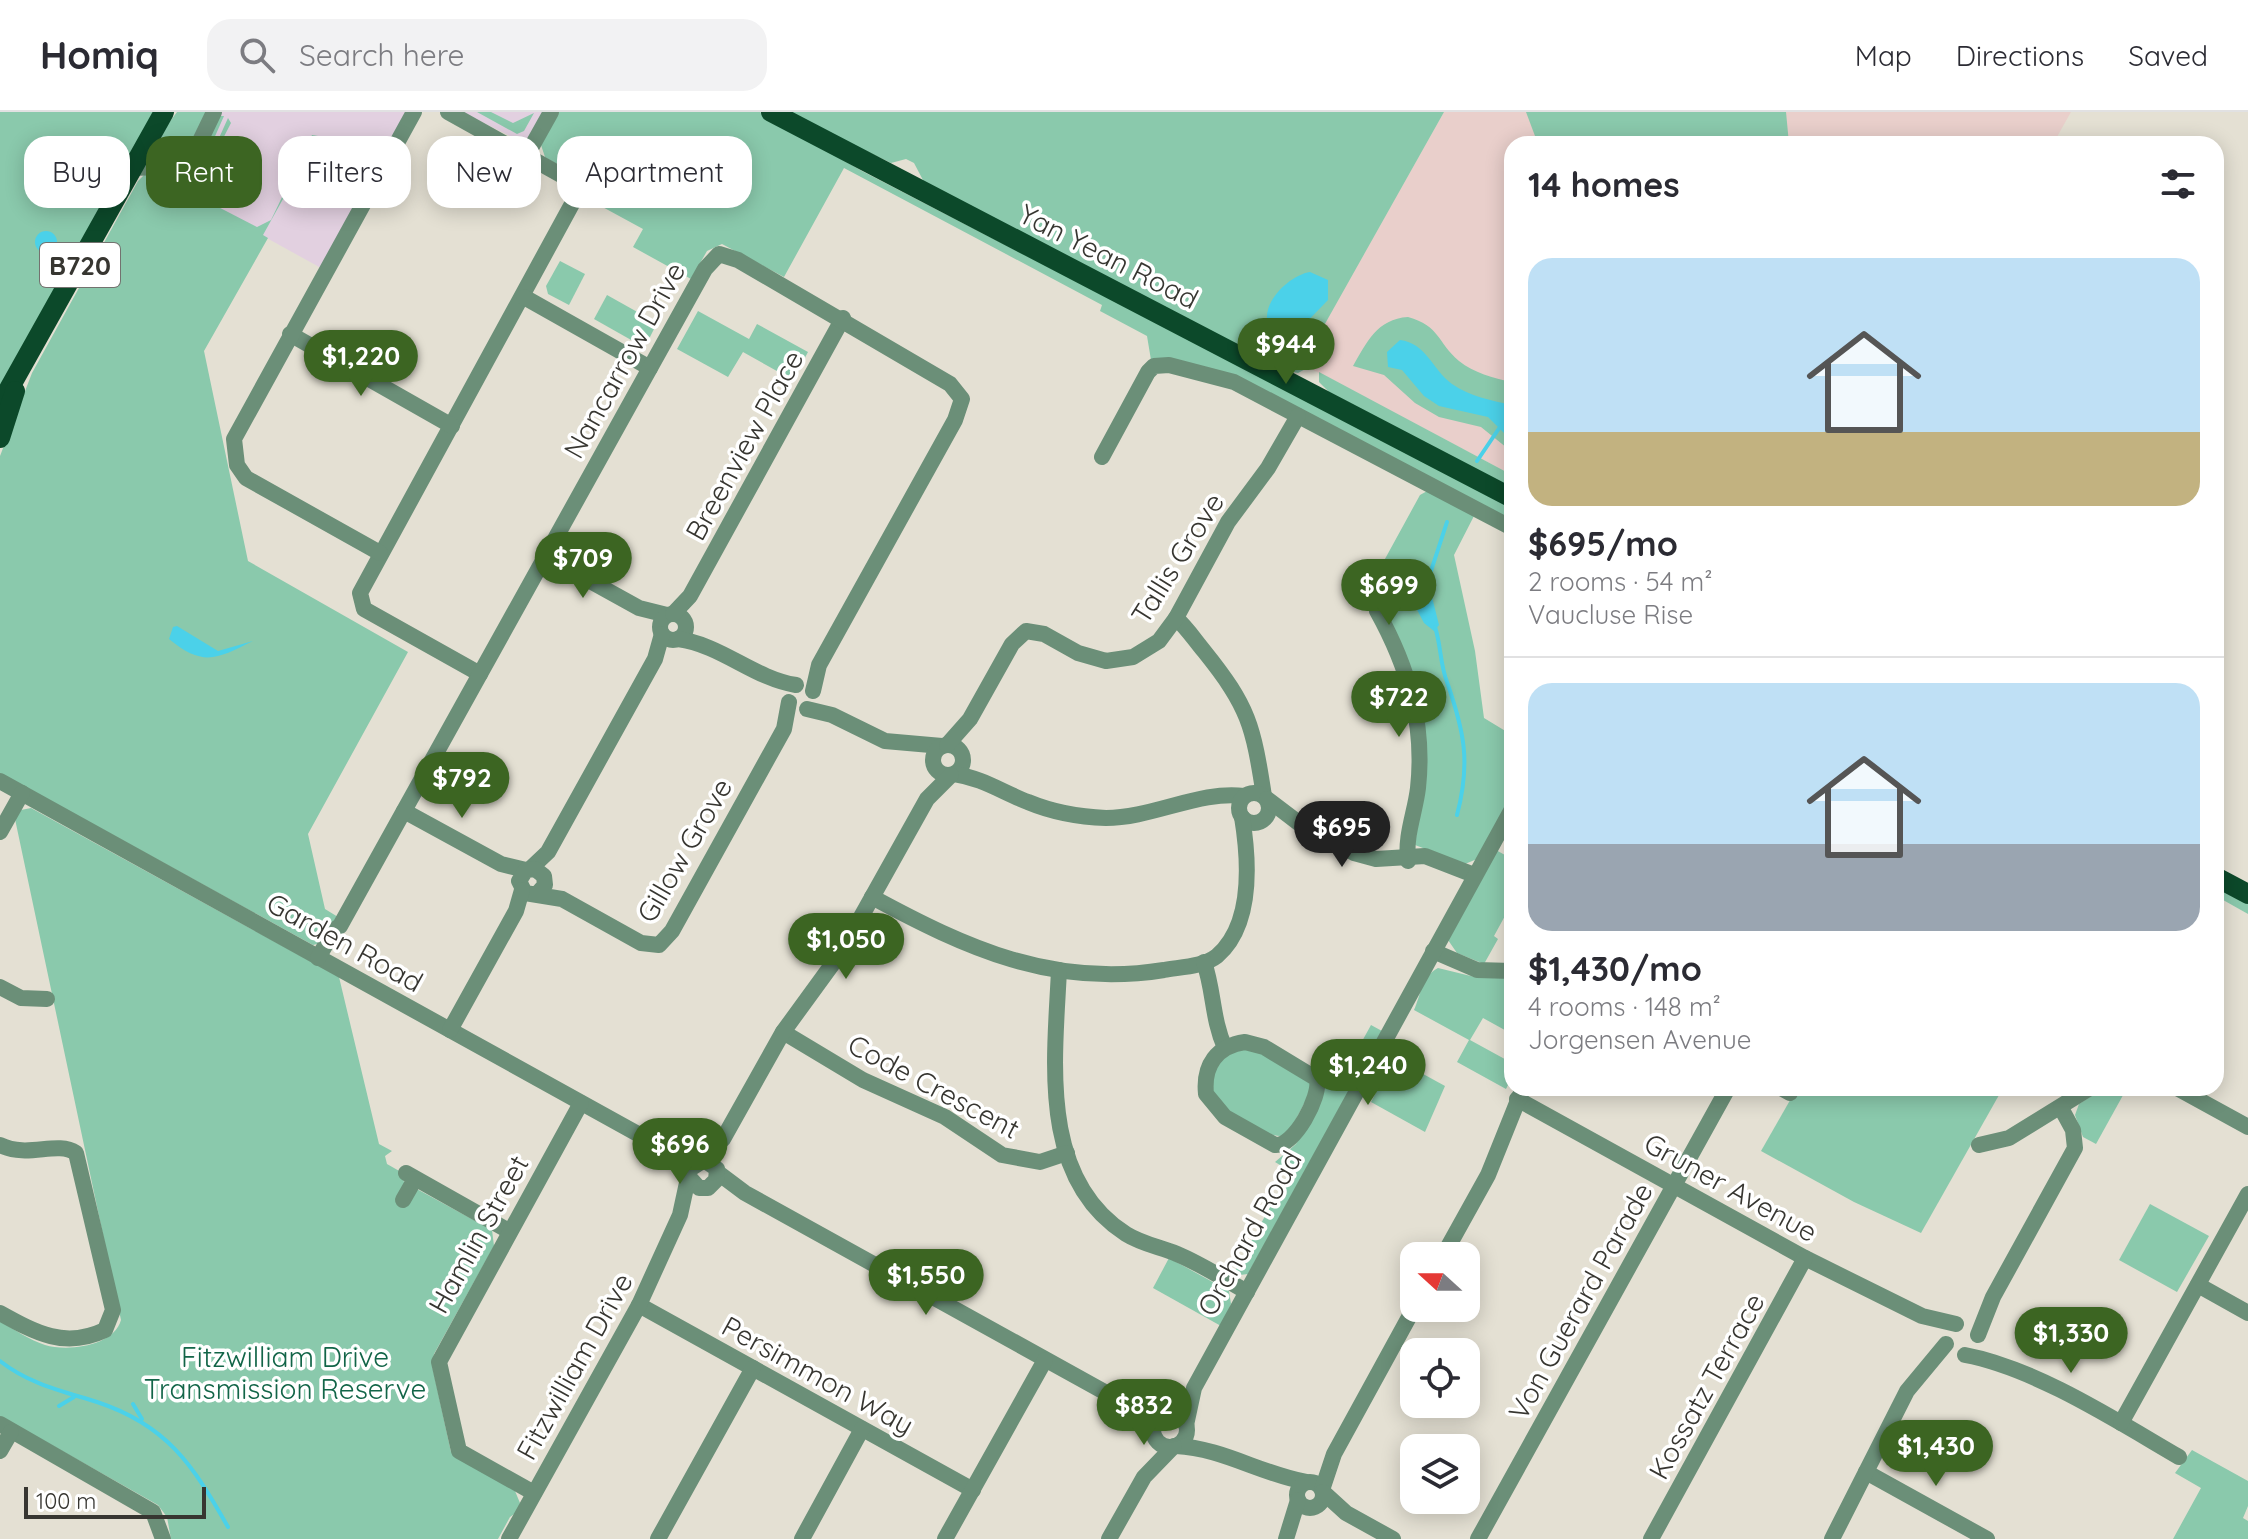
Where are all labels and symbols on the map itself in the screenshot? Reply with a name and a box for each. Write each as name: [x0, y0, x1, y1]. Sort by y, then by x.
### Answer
street label: Yan Yean Road: [1014, 196, 1204, 316]
road number: B720: [40, 243, 120, 287]
street label: Nancarrow Drive: [556, 256, 692, 464]
pin: $944: [1239, 318, 1333, 386]
pin: $1,220: [296, 330, 426, 398]
street label: Breenview Place: [677, 344, 811, 546]
street label: Tallis Grove: [1123, 486, 1231, 630]
pin: $709: [536, 532, 630, 600]
pin: $699: [1342, 559, 1436, 627]
pin: $722: [1352, 671, 1446, 739]
pin: $792: [415, 752, 509, 820]
street label: Gillow Grove: [629, 772, 739, 928]
pin: $695: [1295, 801, 1389, 869]
street label: Garden Road: [261, 885, 429, 999]
pin: $1,050: [781, 913, 911, 981]
street label: Code Crescent: [842, 1026, 1026, 1146]
pin: $1,240: [1303, 1039, 1433, 1107]
pin: $696: [633, 1118, 727, 1186]
street label: Gruner Avenue: [1638, 1125, 1824, 1249]
street label: Orchard Road: [1189, 1144, 1309, 1322]
street label: Hamlin Street: [420, 1149, 536, 1319]
street label: Von Guerard Parade: [1500, 1176, 1660, 1426]
north arrow: [1400, 1242, 1480, 1322]
pin: $1,550: [861, 1249, 991, 1317]
street label: Fitzwilliam Drive: [508, 1266, 640, 1466]
street label: Kossatz Terrace: [1640, 1287, 1772, 1485]
pin: $1,330: [2006, 1307, 2136, 1375]
street label: Persimmon Way: [716, 1308, 920, 1442]
park label: Fitzwilliam Drive Transmission Reserve: [144, 1339, 426, 1406]
pin: $832: [1097, 1379, 1191, 1447]
pin: $1,430: [1871, 1420, 2001, 1488]
scale bar: [24, 1483, 206, 1519]

